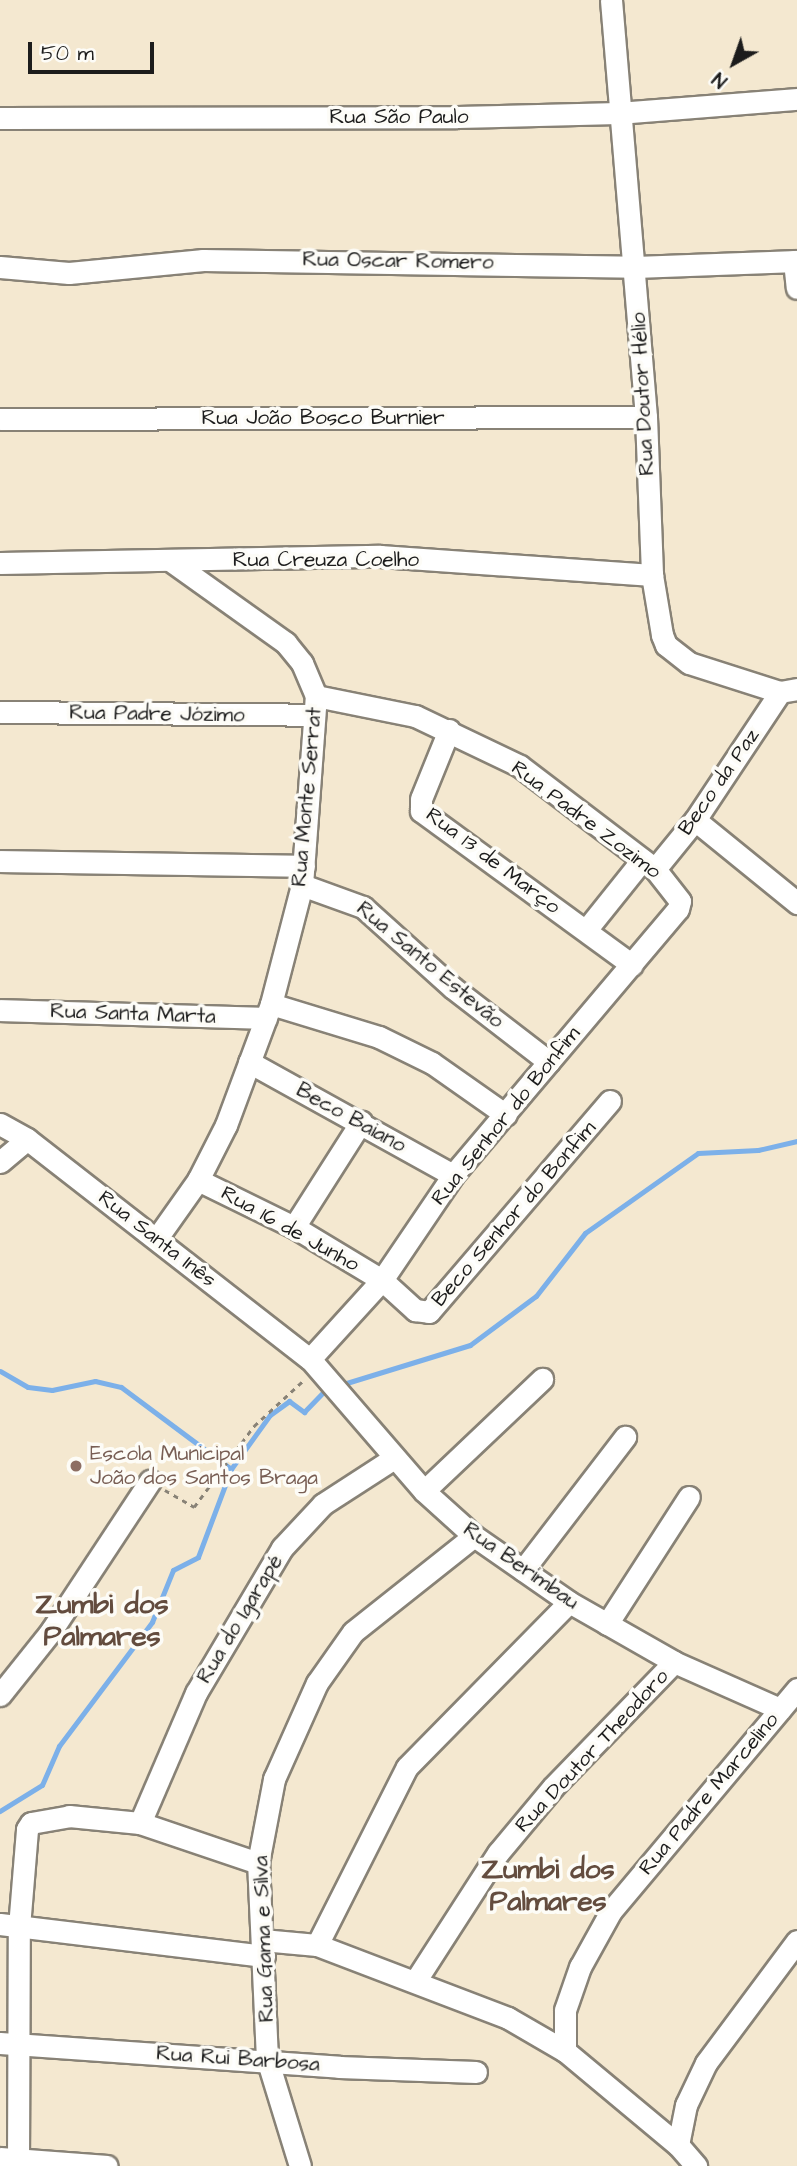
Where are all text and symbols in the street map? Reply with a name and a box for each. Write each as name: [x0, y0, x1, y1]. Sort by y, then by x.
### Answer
scale bar: [32, 28, 158, 72]
north arrow: [699, 28, 769, 98]
text: 50 m: [41, 39, 94, 68]
text: N: [707, 65, 733, 94]
street label: Rua São Paulo: [330, 104, 468, 130]
street label: Rua Oscar Romero: [302, 247, 494, 275]
street label: Rua Doutor Hélio: [626, 312, 660, 476]
street label: Rua João Bosco Burnier: [201, 405, 445, 431]
street label: Rua Creuza Coelho: [233, 547, 419, 573]
street label: Rua Padre Józimo: [69, 700, 245, 728]
street label: Rua Monte Serrat: [287, 706, 327, 888]
street label: Beco da Paz: [673, 724, 765, 840]
street label: Rua Padre Zozimo: [506, 755, 666, 885]
street label: Rua 13 de Março: [421, 802, 565, 920]
street label: Rua Santo Estevão: [351, 896, 509, 1034]
street label: Rua Santa Marta: [50, 999, 216, 1029]
street label: Rua Senhor do Bonfim: [426, 1022, 586, 1210]
street label: Beco Baiano: [292, 1078, 410, 1158]
street label: Beco Senhor do Bonfim: [427, 1116, 601, 1312]
street label: Rua 16 de Junho: [217, 1181, 363, 1277]
street label: Rua Santa Inês: [93, 1185, 221, 1293]
place label: Escola Municipal João dos Santos Braga: [90, 1441, 318, 1491]
marker: Escola Municipal João dos Santos Braga: [68, 1458, 84, 1474]
street label: Rua Berimbau: [458, 1517, 584, 1615]
street label: Rua do Igarapé: [192, 1550, 288, 1688]
district label: Zumbi dos Palmares: [35, 1588, 169, 1654]
street label: Rua Doutor Theodoro: [510, 1664, 674, 1838]
street label: Rua Padre Marcelino: [634, 1708, 784, 1880]
district label: Zumbi dos Palmares: [481, 1853, 615, 1919]
street label: Rua Gama e Silva: [248, 1855, 280, 2023]
street label: Rua Rui Barbosa: [155, 2041, 321, 2077]

